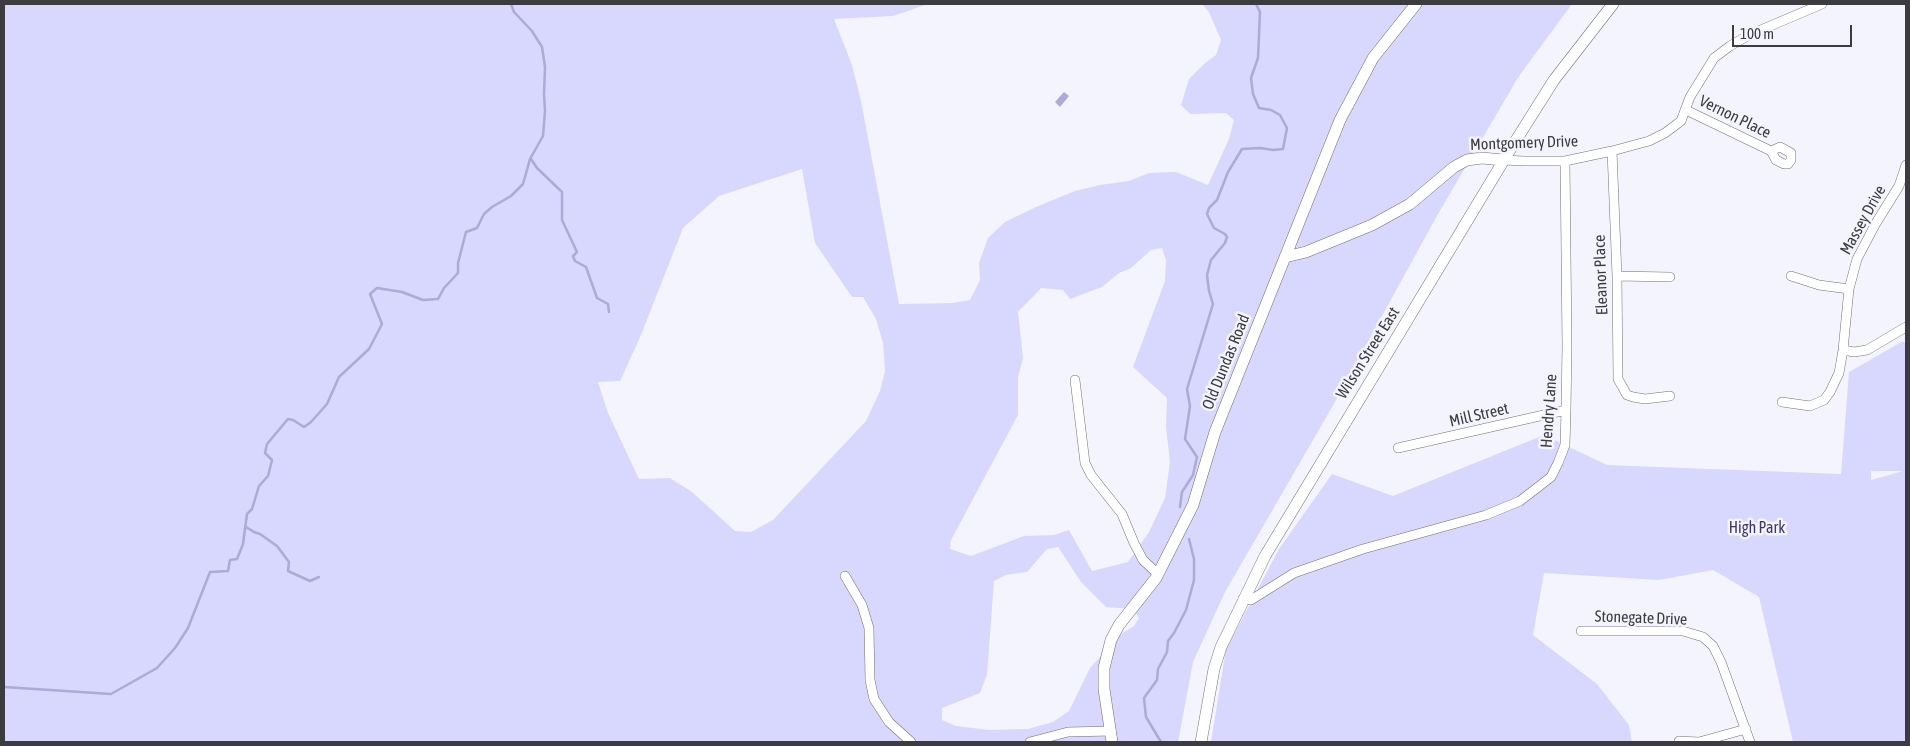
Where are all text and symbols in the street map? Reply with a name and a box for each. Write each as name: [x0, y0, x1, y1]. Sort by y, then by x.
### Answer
scale bar: [1735, 15, 1855, 47]
text: 100 m: [1740, 25, 1774, 42]
street label: Vernon Place: [1696, 91, 1774, 143]
street label: Montgomery Drive: [1470, 132, 1578, 154]
street label: Massey Drive: [1836, 182, 1890, 258]
street label: Eleanor Place: [1590, 234, 1612, 316]
street label: Wilson Street East: [1332, 304, 1404, 402]
street label: Old Dundas Road: [1198, 312, 1254, 412]
street label: Hendry Lane: [1537, 373, 1561, 449]
street label: Mill Street: [1448, 399, 1510, 431]
park label: High Park: [1729, 518, 1785, 538]
street label: Stonegate Drive: [1594, 607, 1688, 629]

